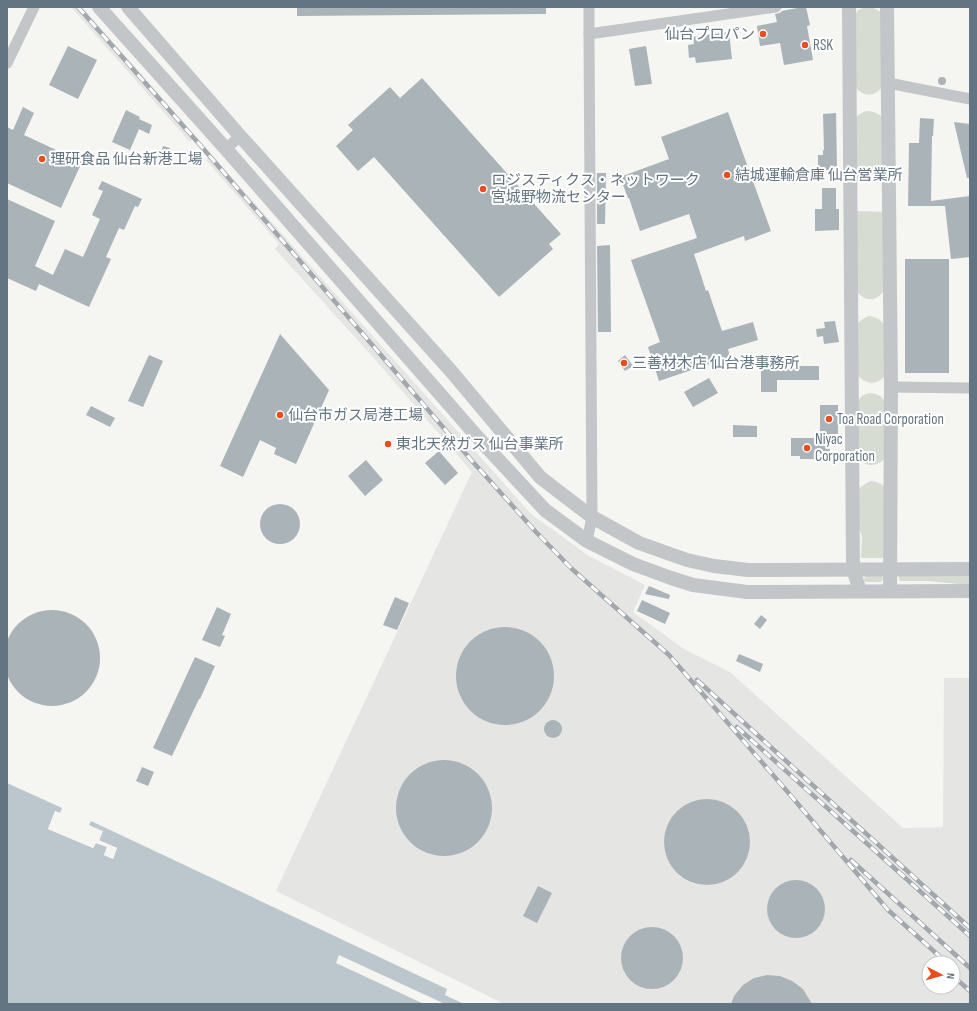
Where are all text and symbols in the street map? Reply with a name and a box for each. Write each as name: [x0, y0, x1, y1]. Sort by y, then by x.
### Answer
place label: 仙台プロパン: [664, 25, 755, 44]
marker: 仙台プロパン: [758, 29, 768, 39]
place label: RSK: [813, 36, 833, 55]
marker: RSK: [800, 40, 810, 50]
place label: 理研食品 仙台新港工場: [50, 150, 202, 169]
marker: 理研食品 仙台新港工場: [37, 154, 47, 164]
place label: 結城運輸倉庫 仙台営業所: [735, 166, 902, 185]
marker: 結城運輸倉庫 仙台営業所: [722, 170, 732, 180]
place label: ロジスティクス・ネットワーク 宮城野物流センター: [491, 171, 700, 207]
marker: ロジスティクス・ネットワーク 宮城野物流センター: [478, 184, 488, 194]
place label: 三善材木店 仙台港事務所: [632, 354, 799, 373]
marker: 三善材木店 仙台港事務所: [619, 358, 629, 368]
place label: 仙台市ガス局港工場: [288, 406, 423, 425]
marker: 仙台市ガス局港工場: [275, 410, 285, 420]
place label: Toa Road Corporation: [837, 410, 944, 429]
marker: Toa Road Corporation: [824, 414, 834, 424]
place label: Niyac Corporation: [815, 430, 875, 466]
place label: 東北天然ガス 仙台事業所: [396, 435, 563, 454]
marker: 東北天然ガス 仙台事業所: [383, 439, 393, 449]
marker: Niyac Corporation: [802, 443, 812, 453]
north arrow: [921, 955, 961, 995]
text: N: [944, 972, 957, 980]

